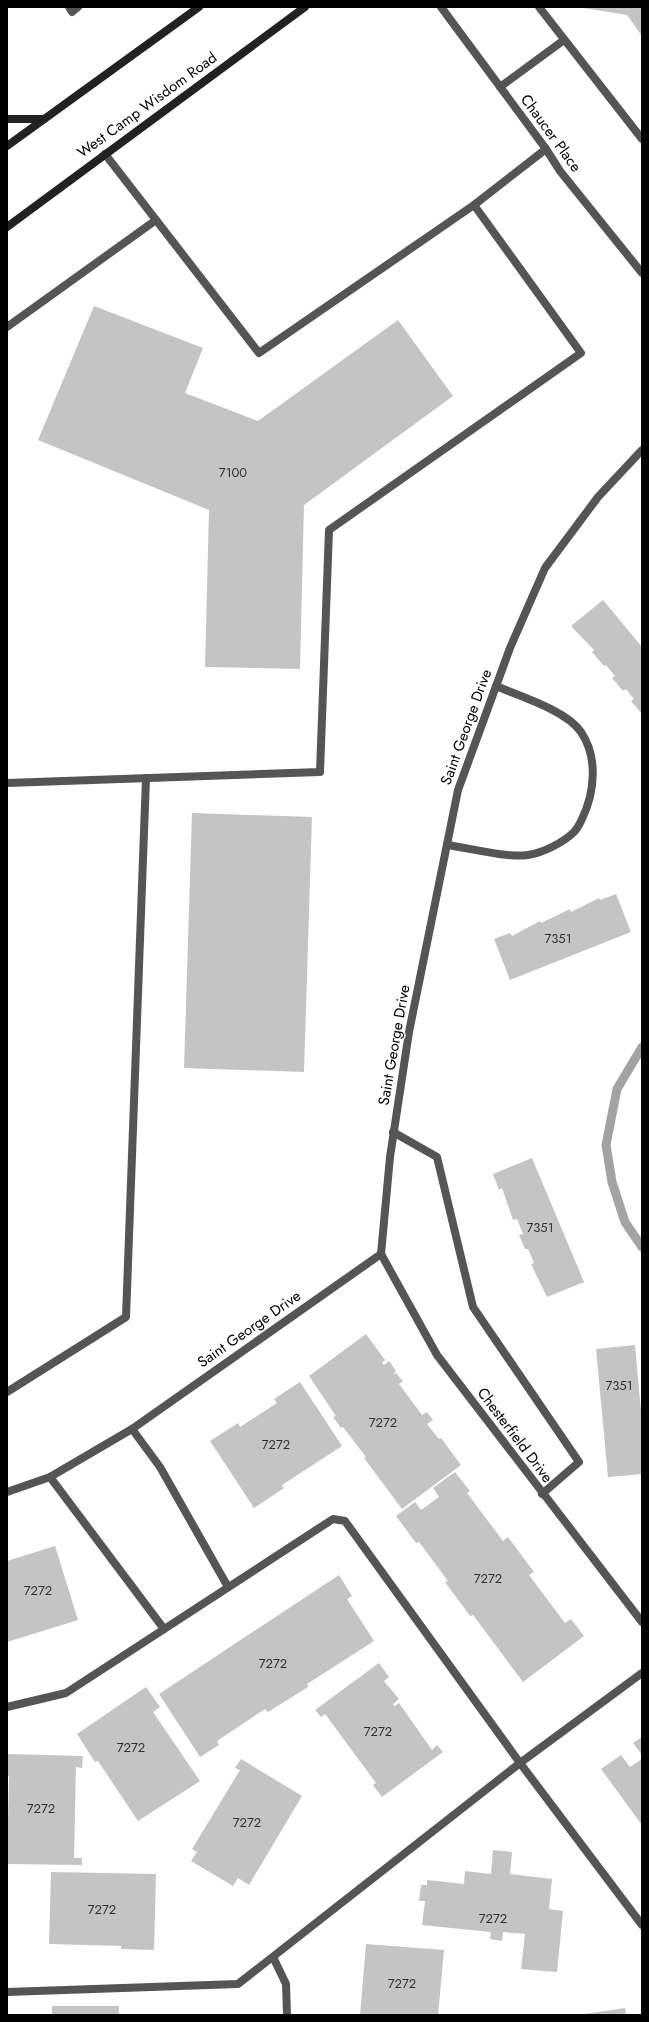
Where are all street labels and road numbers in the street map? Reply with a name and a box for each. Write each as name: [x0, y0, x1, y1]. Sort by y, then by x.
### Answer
street label: West Camp Wisdom Road: [73, 47, 221, 163]
street label: Chaucer Place: [515, 89, 587, 177]
street label: Saint George Drive: [435, 666, 497, 788]
street label: Saint George Drive: [373, 983, 415, 1107]
street label: Saint George Drive: [193, 1285, 305, 1373]
street label: Chesterfield Drive: [472, 1383, 558, 1487]

